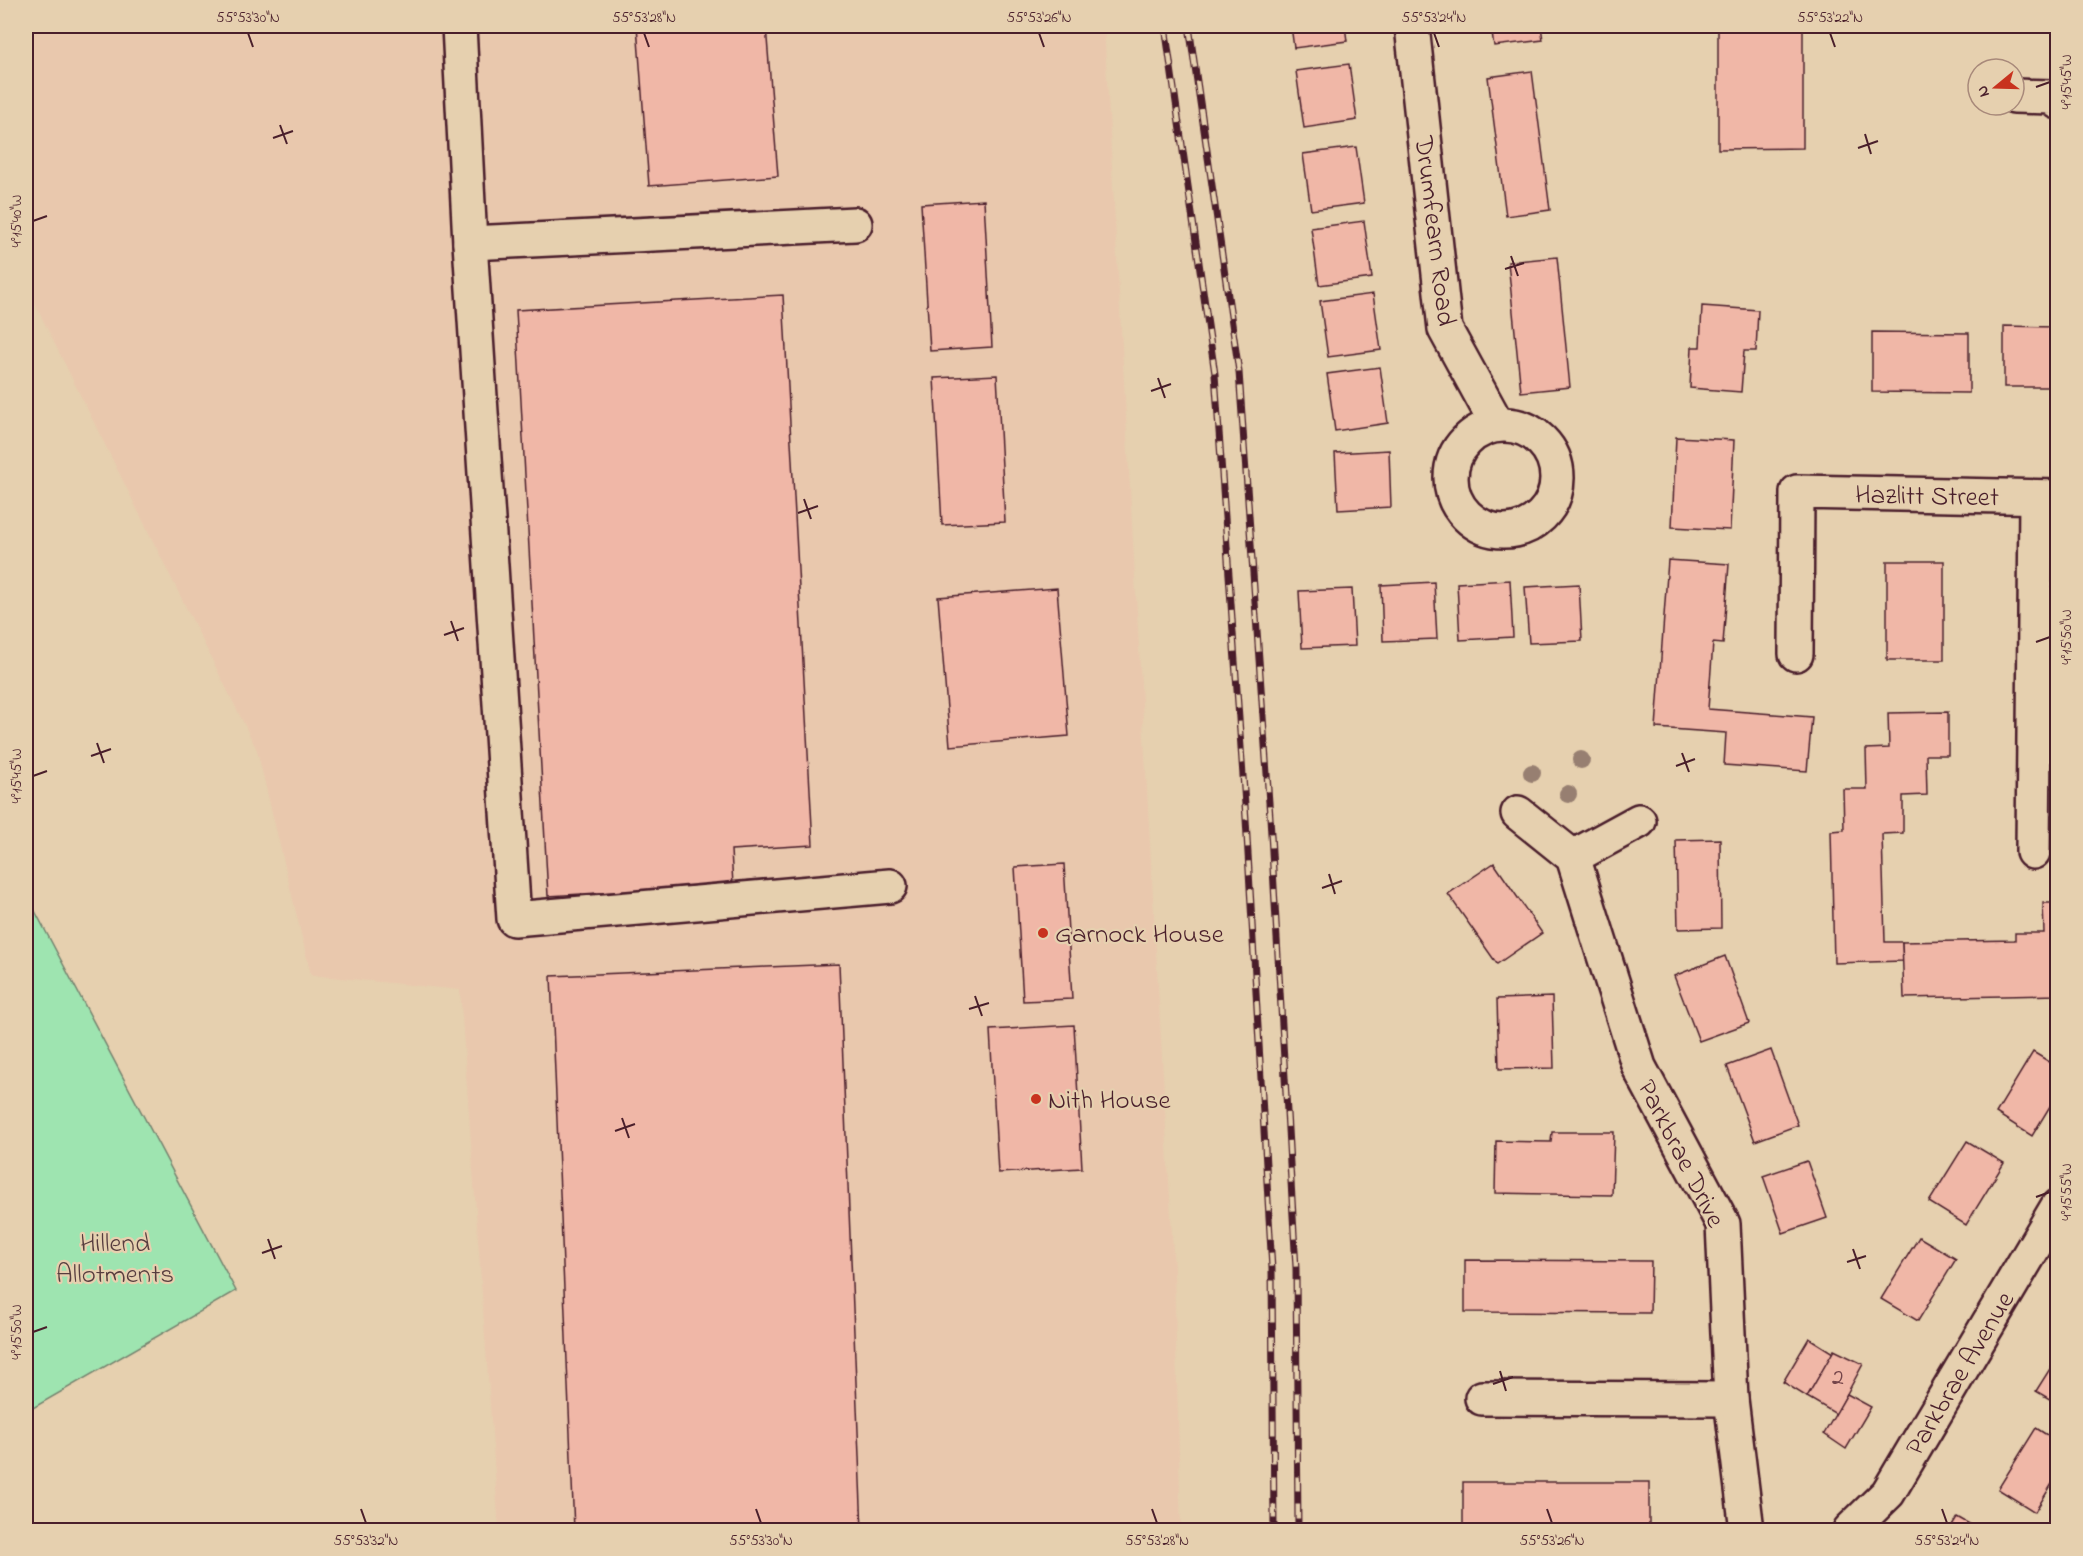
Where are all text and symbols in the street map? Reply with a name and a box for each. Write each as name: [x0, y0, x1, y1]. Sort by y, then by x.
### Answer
text: 55°53'30"N: [216, 7, 280, 29]
text: 55°53'28"N: [612, 7, 676, 29]
text: 55°53'26"N: [1006, 7, 1072, 29]
text: 55°53'24"N: [1402, 7, 1466, 29]
text: 55°53'22"N: [1797, 7, 1863, 29]
text: 4°15'45"W: [2056, 54, 2078, 110]
north arrow: [1966, 57, 2026, 117]
text: N: [1971, 82, 1997, 100]
street label: Drumfearn Road: [1402, 133, 1465, 328]
text: 4°15'40"W: [6, 195, 28, 247]
street label: Hazlitt Street: [1855, 477, 1999, 518]
text: 4°15'50"W: [2056, 609, 2078, 665]
text: 4°15'45"W: [6, 748, 28, 804]
place label: Garnock House: [1055, 916, 1225, 955]
marker: Garnock House: [1036, 926, 1050, 940]
street label: Parkbrae Drive: [1626, 1073, 1734, 1236]
place label: Nith House: [1048, 1082, 1172, 1121]
marker: Nith House: [1029, 1092, 1043, 1106]
text: 4°15'55"W: [2056, 1163, 2078, 1221]
park label: Hillend Allotments: [56, 1225, 174, 1295]
street label: Parkbrae Avenue: [1897, 1284, 2026, 1464]
text: 4°15'50"W: [6, 1304, 28, 1360]
house number: 2: [1832, 1361, 1844, 1396]
text: 55°53'32"N: [334, 1530, 398, 1552]
text: 55°53'30"N: [729, 1530, 793, 1552]
text: 55°53'28"N: [1125, 1530, 1189, 1552]
text: 55°53'26"N: [1519, 1530, 1585, 1552]
text: 55°53'24"N: [1915, 1530, 1979, 1552]

